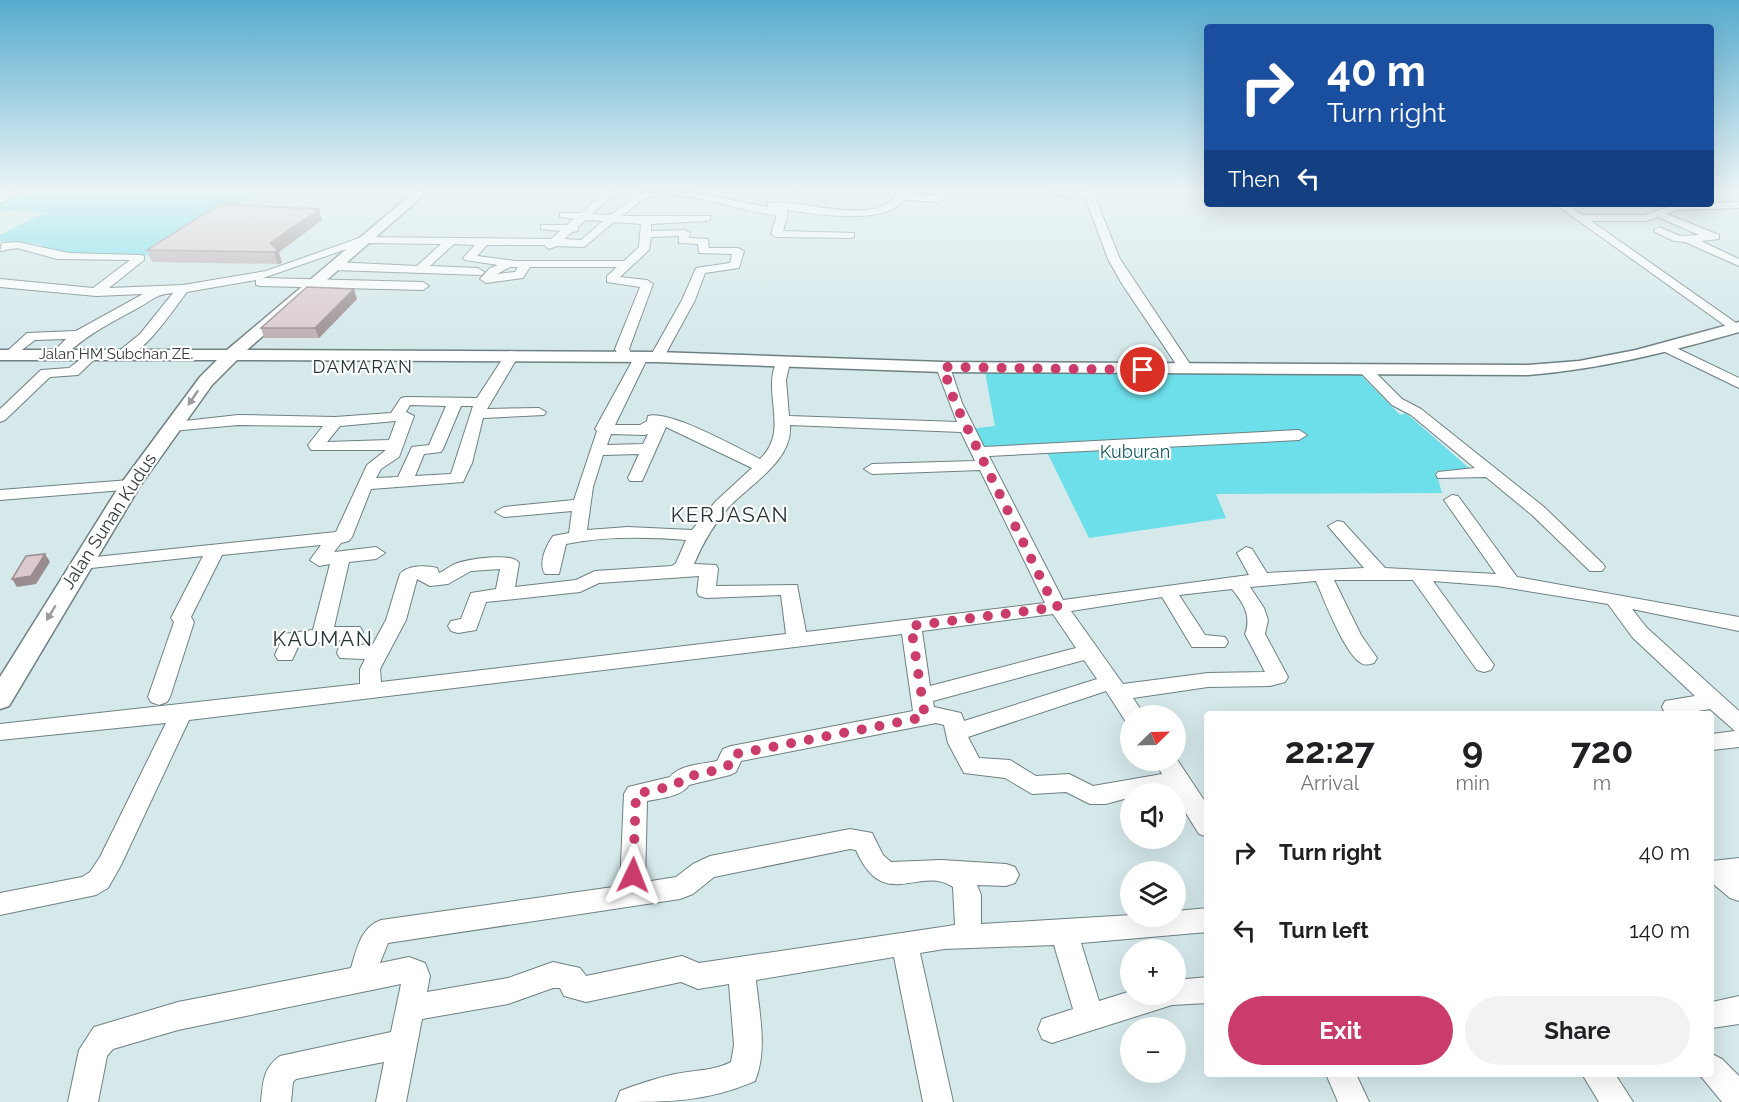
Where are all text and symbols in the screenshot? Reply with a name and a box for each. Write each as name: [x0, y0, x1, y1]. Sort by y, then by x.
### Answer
text: 40 m: [1327, 47, 1426, 96]
icon: right: [1228, 48, 1306, 126]
text: Turn right: [1327, 97, 1446, 128]
icon: left: [1292, 162, 1325, 195]
text: Then: [1228, 166, 1280, 192]
pin: [1117, 344, 1168, 395]
street label: Jalan HM Subchan ZE.: [39, 345, 193, 363]
icon: arrive: [1126, 353, 1159, 386]
district label: DAMARAN: [313, 356, 413, 377]
one-way arrow: [187, 389, 199, 405]
park label: Kuburan: [1100, 441, 1170, 462]
street label: Jalan Sunan Kudus: [57, 449, 160, 593]
district label: KERJASAN: [671, 502, 789, 527]
one-way arrow: [46, 605, 56, 622]
district label: KAUMAN: [273, 626, 373, 651]
north arrow: [1120, 705, 1186, 771]
map controls: [1120, 705, 1186, 1083]
text: 22:27: [1285, 729, 1375, 771]
text: 9: [1462, 729, 1483, 771]
text: 720: [1571, 729, 1633, 771]
text: Arrival: [1300, 771, 1359, 795]
text: min: [1455, 771, 1490, 795]
text: m: [1593, 771, 1611, 795]
button: sound: [1120, 783, 1186, 849]
icon: right: [1228, 836, 1261, 869]
text: Turn right: [1279, 839, 1382, 865]
text: 40 m: [1639, 839, 1690, 865]
position arrow: [601, 843, 665, 907]
button: layers: [1120, 861, 1186, 927]
icon: left: [1228, 914, 1261, 947]
text: Turn left: [1279, 917, 1369, 943]
text: 140 m: [1629, 917, 1690, 943]
button: +: [1120, 939, 1186, 1005]
button: Exit: [1228, 996, 1453, 1065]
button: Share: [1465, 996, 1690, 1065]
button: −: [1120, 1017, 1186, 1083]

